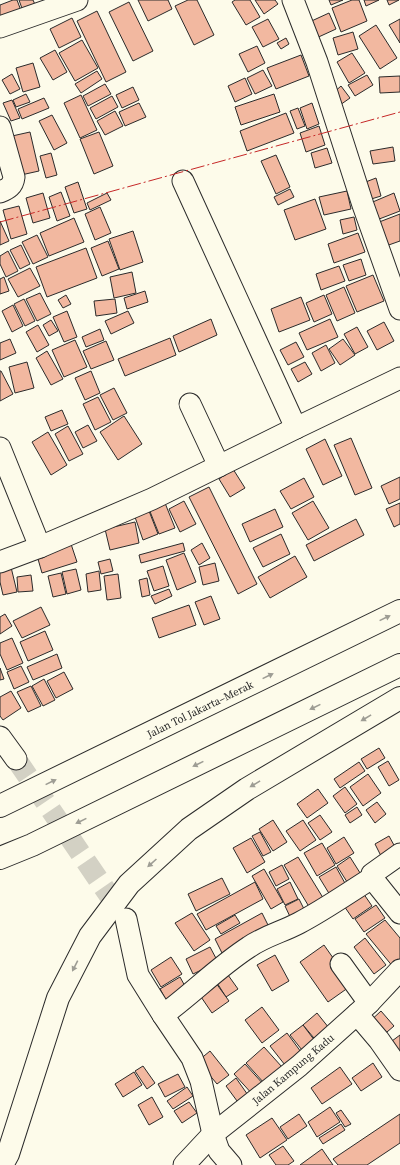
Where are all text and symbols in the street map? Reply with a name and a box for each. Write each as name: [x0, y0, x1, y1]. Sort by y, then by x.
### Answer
one-way arrow: [379, 615, 390, 622]
one-way arrow: [262, 673, 274, 679]
street label: Jalan Tol Jakarta–Merak: [144, 677, 257, 742]
one-way arrow: [309, 704, 320, 710]
one-way arrow: [360, 714, 372, 721]
one-way arrow: [192, 761, 204, 767]
one-way arrow: [45, 779, 56, 785]
one-way arrow: [250, 780, 260, 788]
one-way arrow: [75, 818, 87, 824]
one-way arrow: [147, 858, 157, 868]
one-way arrow: [71, 960, 78, 972]
street label: Jalan Kampung Kadu: [248, 1030, 338, 1109]

